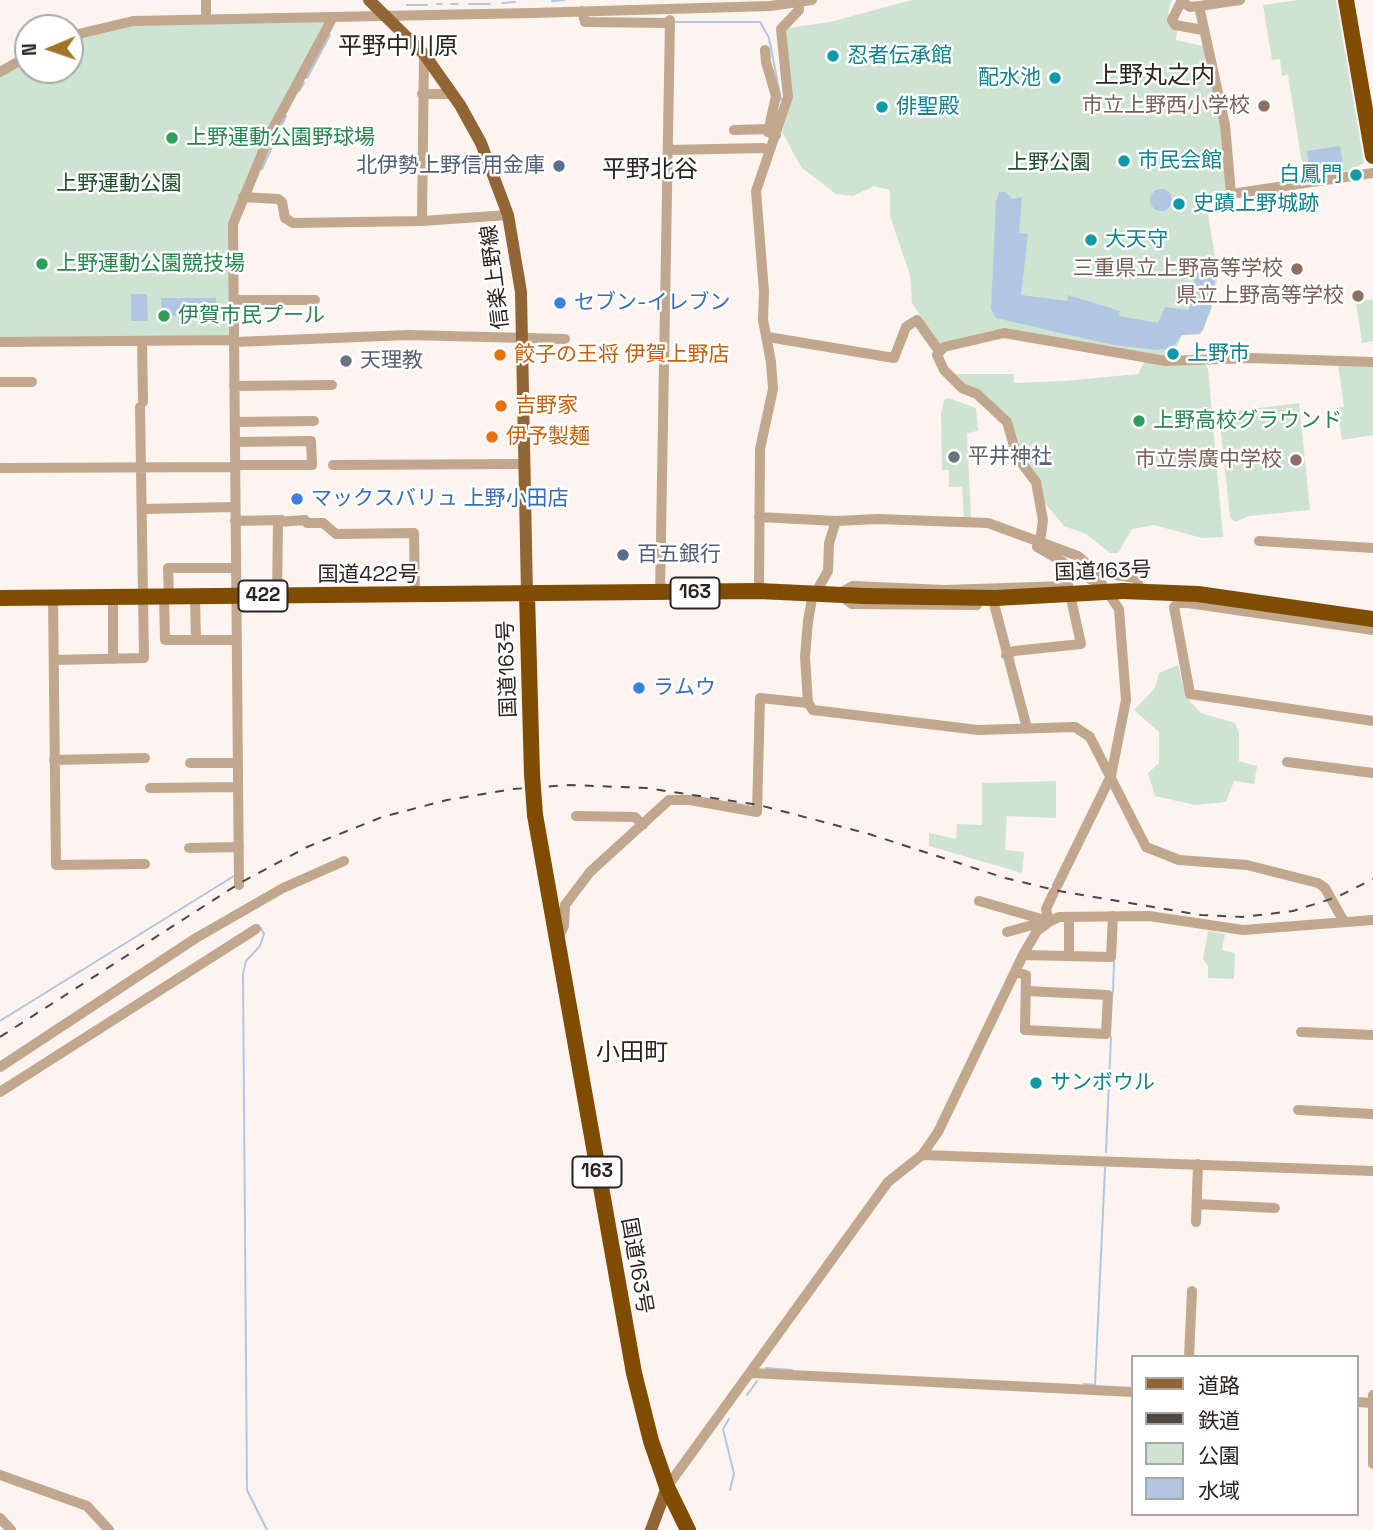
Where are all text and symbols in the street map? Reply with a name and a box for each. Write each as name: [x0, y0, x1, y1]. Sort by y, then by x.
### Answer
north arrow: [14, 14, 84, 84]
district label: 平野中川原: [338, 33, 458, 61]
text: N: [17, 43, 42, 56]
place label: 忍者伝承館: [847, 43, 952, 69]
marker: 忍者伝承館: [825, 48, 841, 64]
district label: 上野丸之内: [1095, 62, 1215, 90]
place label: 配水池: [978, 65, 1041, 91]
marker: 配水池: [1047, 70, 1063, 86]
place label: 市立上野西小学校: [1082, 93, 1250, 119]
place label: 俳聖殿: [896, 94, 959, 120]
marker: 市立上野西小学校: [1256, 98, 1272, 114]
marker: 俳聖殿: [874, 99, 890, 115]
place label: 上野運動公園野球場: [186, 125, 375, 151]
marker: 上野運動公園野球場: [164, 130, 180, 146]
place label: 市民会館: [1138, 148, 1222, 174]
park label: 上野公園: [1007, 150, 1091, 176]
place label: 北伊勢上野信用金庫: [356, 153, 545, 179]
marker: 市民会館: [1116, 153, 1132, 169]
district label: 平野北谷: [602, 156, 698, 184]
marker: 北伊勢上野信用金庫: [551, 158, 567, 174]
place label: 白鳳門: [1279, 162, 1342, 188]
marker: 白鳳門: [1348, 167, 1364, 183]
park label: 上野運動公園: [56, 171, 182, 197]
place label: 史蹟上野城跡: [1193, 191, 1319, 217]
marker: 史蹟上野城跡: [1171, 196, 1187, 212]
street label: 信楽上野線: [477, 223, 515, 331]
place label: 大天守: [1105, 227, 1168, 253]
marker: 大天守: [1083, 232, 1099, 248]
place label: 上野運動公園競技場: [56, 251, 245, 277]
marker: 上野運動公園競技場: [34, 256, 50, 272]
place label: 三重県立上野高等学校: [1073, 256, 1283, 282]
marker: 三重県立上野高等学校: [1289, 261, 1305, 277]
place label: 県立上野高等学校: [1176, 283, 1344, 309]
marker: 県立上野高等学校: [1350, 288, 1366, 304]
place label: セブン-イレブン: [574, 290, 731, 316]
marker: セブン-イレブン: [552, 295, 568, 311]
place label: 伊賀市民プール: [178, 303, 325, 329]
marker: 伊賀市民プール: [156, 308, 172, 324]
place label: 上野市: [1187, 341, 1250, 367]
place label: 餃子の王将 伊賀上野店: [514, 342, 729, 368]
marker: 上野市: [1165, 346, 1181, 362]
marker: 餃子の王将 伊賀上野店: [492, 347, 508, 363]
place label: 天理教: [360, 348, 423, 374]
marker: 天理教: [338, 353, 354, 369]
place label: 吉野家: [515, 393, 578, 419]
marker: 吉野家: [493, 398, 509, 414]
place label: 上野高校グラウンド: [1153, 408, 1342, 434]
marker: 上野高校グラウンド: [1131, 413, 1147, 429]
place label: 伊予製麺: [506, 424, 590, 450]
marker: 伊予製麺: [484, 429, 500, 445]
place label: 平井神社: [968, 444, 1052, 470]
place label: 市立崇廣中学校: [1135, 447, 1282, 473]
marker: 平井神社: [946, 449, 962, 465]
marker: 市立崇廣中学校: [1288, 452, 1304, 468]
place label: マックスバリュ 上野小田店: [311, 486, 568, 512]
marker: マックスバリュ 上野小田店: [289, 491, 305, 507]
place label: 百五銀行: [637, 542, 721, 568]
marker: 百五銀行: [615, 547, 631, 563]
street label: 国道163号: [1054, 558, 1152, 586]
street label: 国道422号: [317, 562, 419, 588]
road number: 163: [670, 578, 720, 608]
road number: 422: [238, 580, 288, 611]
street label: 国道163号: [494, 620, 522, 718]
place label: ラムウ: [653, 675, 716, 701]
marker: ラムウ: [631, 680, 647, 696]
district label: 小田町: [596, 1039, 668, 1067]
place label: サンボウル: [1050, 1070, 1155, 1096]
marker: サンボウル: [1028, 1075, 1044, 1091]
road number: 163: [572, 1156, 622, 1188]
street label: 国道163号: [615, 1216, 657, 1316]
legend: [1132, 1355, 1359, 1516]
text: 道路: [1198, 1372, 1240, 1399]
text: 鉄道: [1198, 1407, 1240, 1434]
text: 公園: [1198, 1442, 1240, 1469]
text: 水域: [1198, 1477, 1240, 1504]

